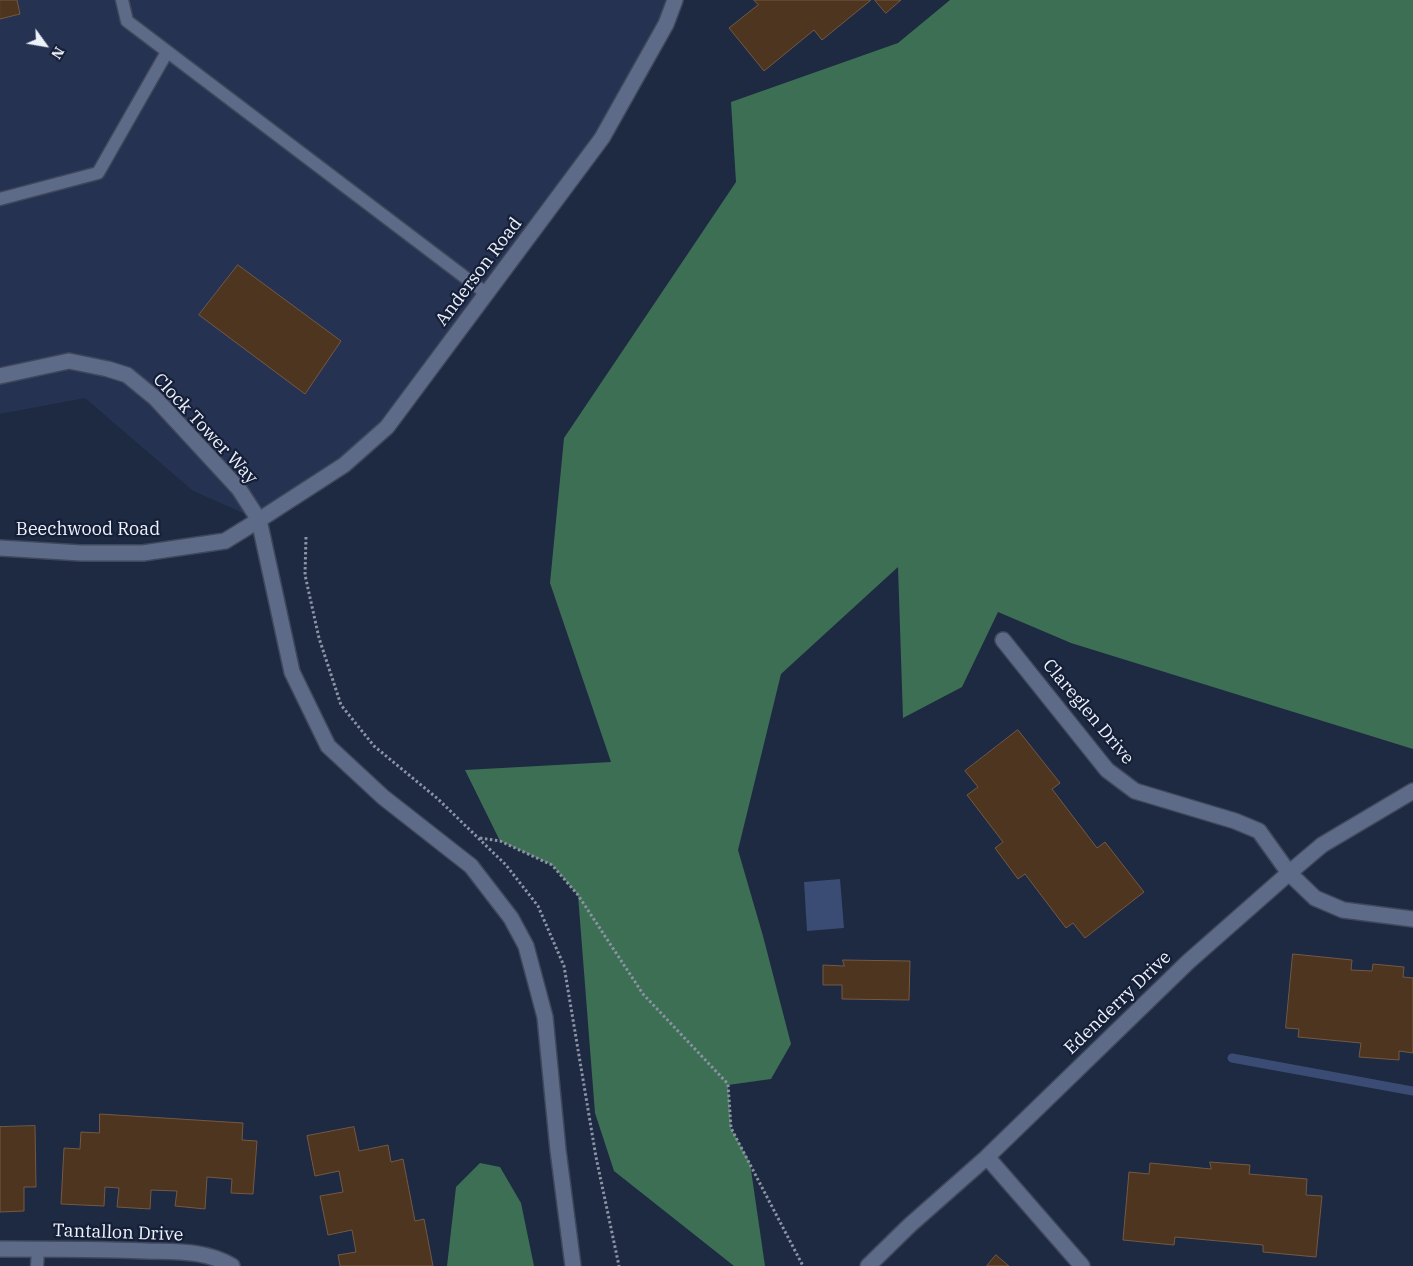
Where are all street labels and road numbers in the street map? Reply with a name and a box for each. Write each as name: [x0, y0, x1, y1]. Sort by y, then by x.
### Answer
street label: Anderson Road: [431, 214, 527, 330]
street label: Clock Tower Way: [148, 369, 262, 489]
street label: Beechwood Road: [16, 519, 160, 541]
street label: Clareglen Drive: [1038, 655, 1138, 769]
street label: Edenderry Drive: [1060, 947, 1176, 1059]
street label: Tantallon Drive: [52, 1220, 184, 1246]

